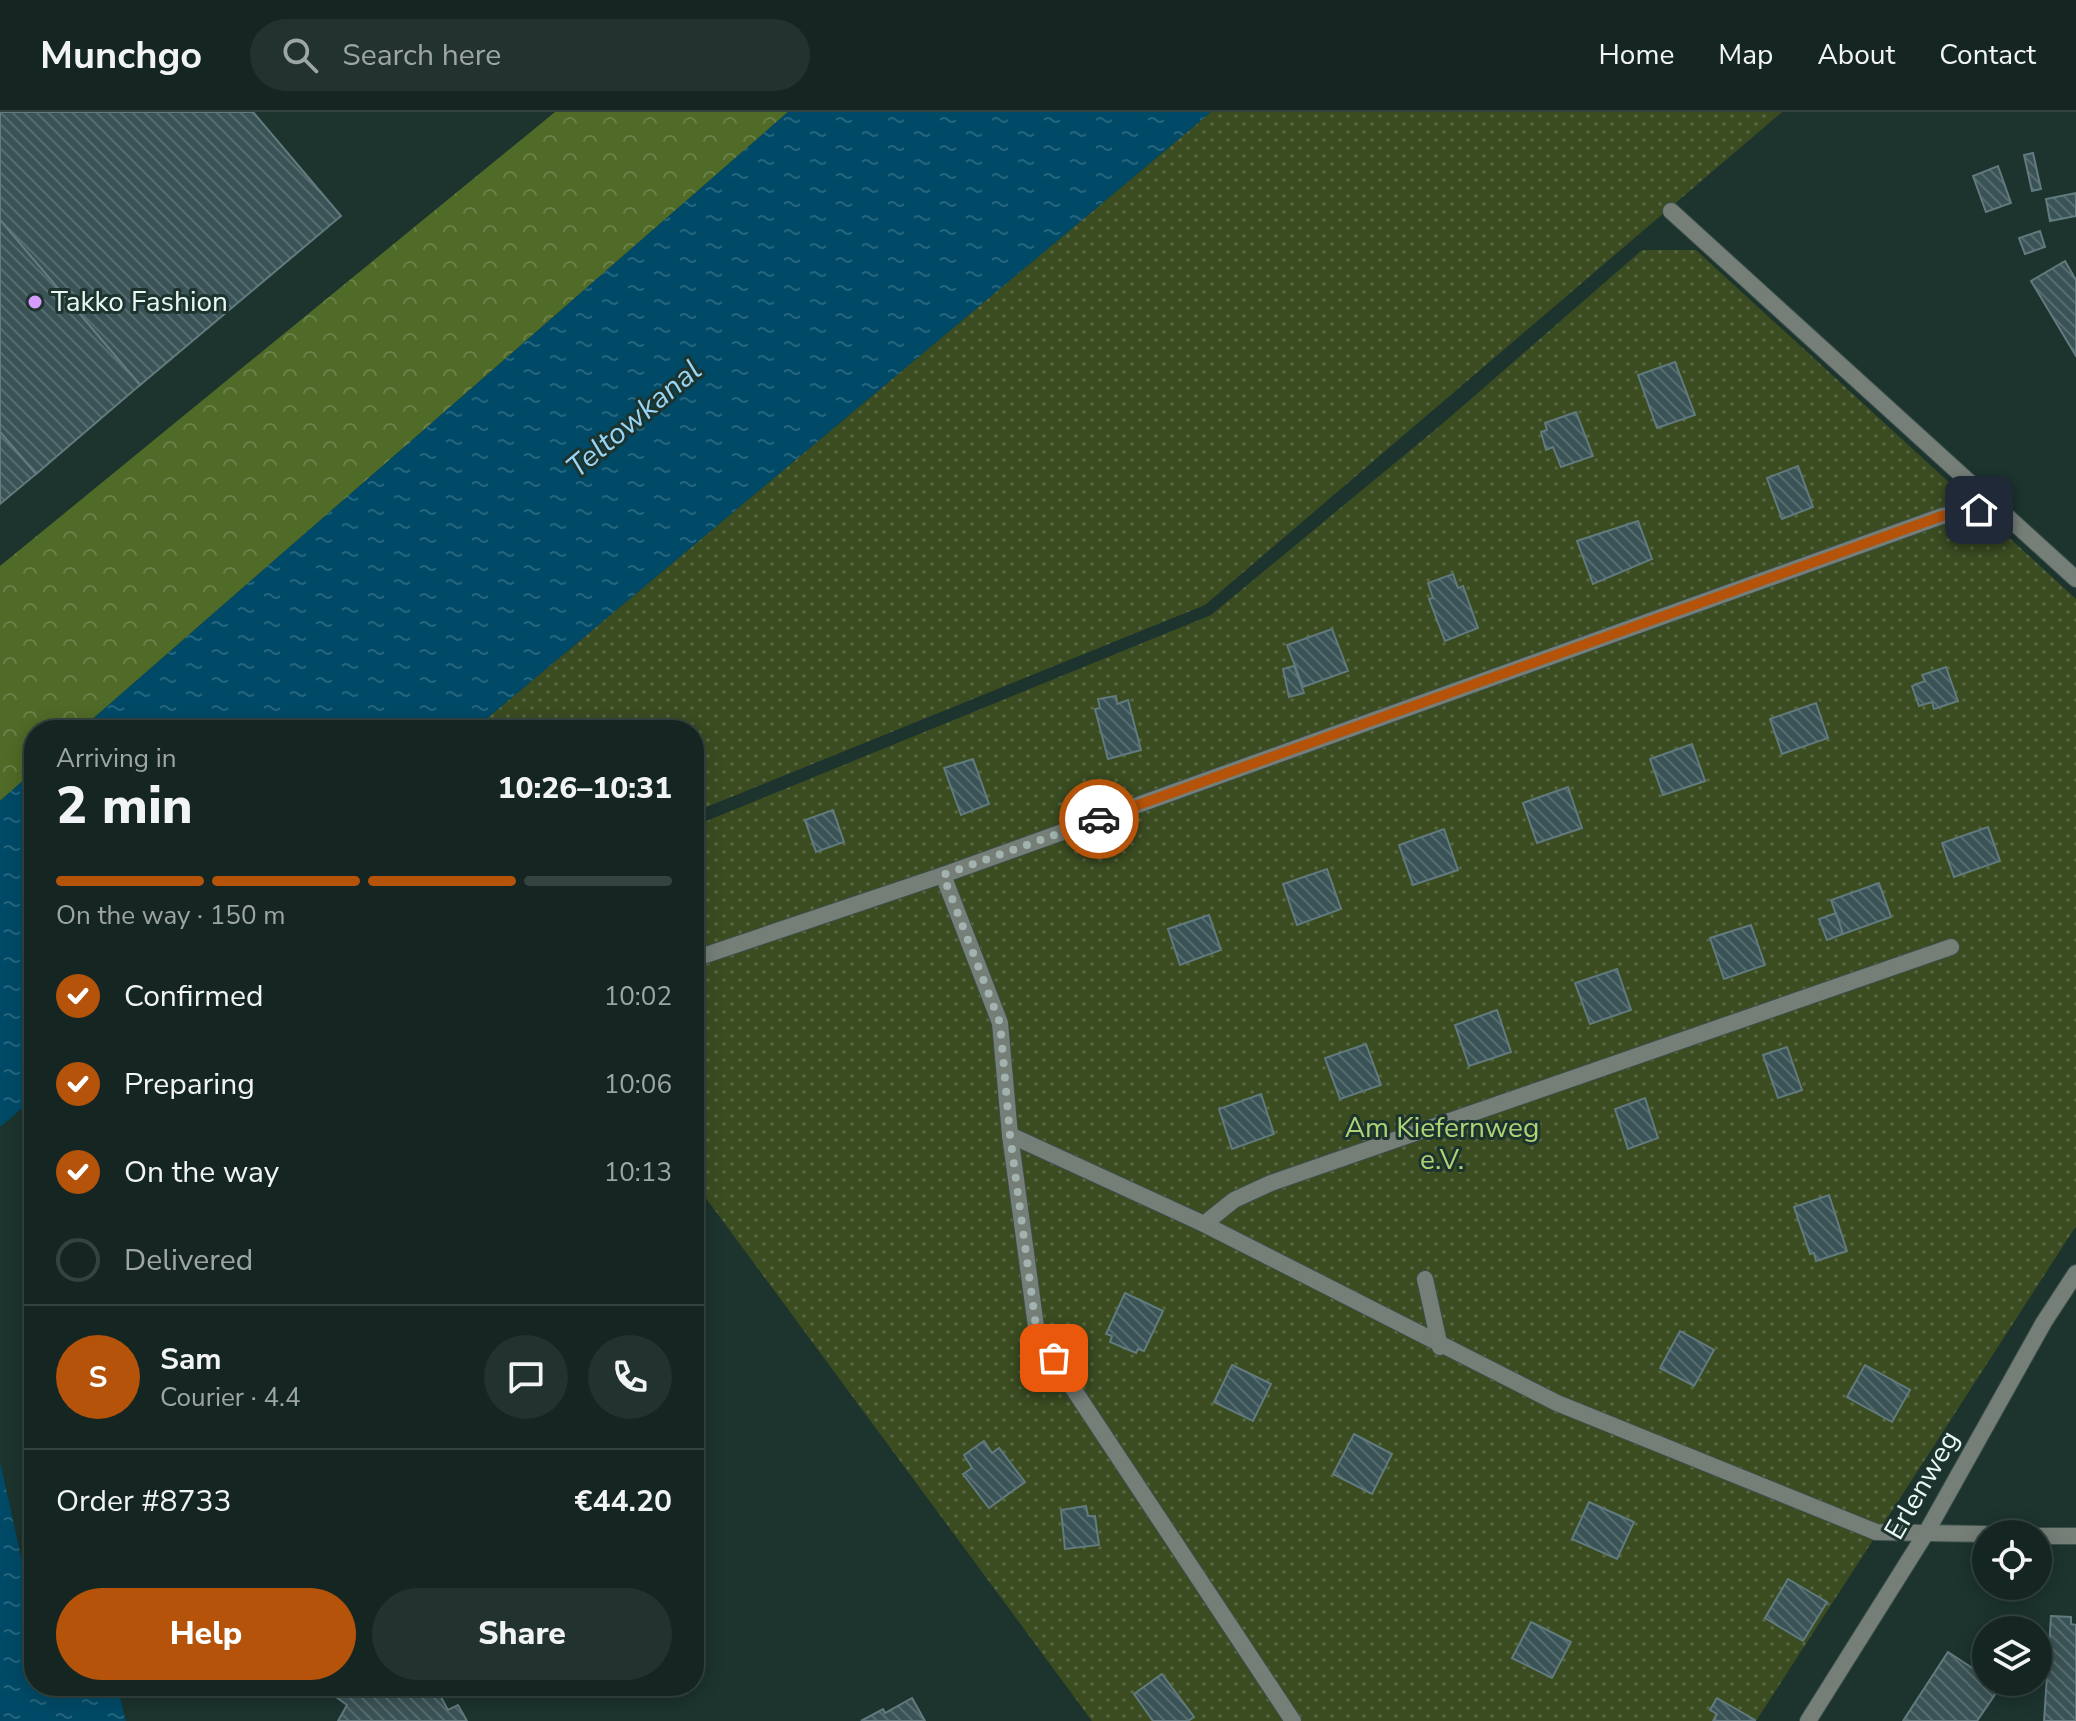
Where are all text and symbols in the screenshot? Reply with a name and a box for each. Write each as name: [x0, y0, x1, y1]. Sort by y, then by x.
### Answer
search box: [250, 19, 810, 91]
text: Munchgo: [40, 30, 202, 81]
icon: search: [278, 33, 322, 77]
text: Search here: [342, 35, 501, 76]
text: Home: [1599, 36, 1674, 74]
text: Map: [1718, 36, 1773, 74]
text: About: [1817, 36, 1895, 74]
text: Contact: [1939, 36, 2036, 74]
place label: Takko Fashion: [51, 283, 228, 321]
marker: Takko Fashion: [26, 293, 44, 311]
water label: Teltowkanal: [558, 350, 710, 488]
pin: [1945, 476, 2013, 544]
icon: home: [1957, 488, 2001, 532]
text: Arriving in: [56, 741, 177, 776]
text: 10:26–10:31: [497, 768, 672, 809]
text: 2 min: [56, 770, 193, 841]
courier: [1059, 779, 1139, 859]
icon: car: [1077, 797, 1121, 841]
text: On the way · 150 m: [56, 898, 285, 933]
icon: check: [56, 974, 100, 1018]
text: Confirmed: [124, 976, 264, 1017]
text: 10:02: [604, 979, 672, 1014]
icon: check: [56, 1062, 100, 1106]
text: Preparing: [124, 1064, 255, 1105]
text: 10:06: [604, 1067, 672, 1102]
park label: Am Kiefernweg e.V.: [1345, 1109, 1539, 1179]
icon: check: [56, 1150, 100, 1194]
text: On the way: [124, 1152, 279, 1193]
text: 10:13: [604, 1155, 672, 1190]
text: Delivered: [124, 1240, 253, 1281]
pin: [1020, 1324, 1088, 1392]
button: chat: [484, 1335, 568, 1419]
button: phone: [588, 1335, 672, 1419]
icon: bag: [1032, 1336, 1076, 1380]
text: Sam: [160, 1339, 222, 1380]
text: S: [89, 1357, 107, 1398]
text: Courier · 4.4: [160, 1380, 301, 1415]
street label: Erlenweg: [1876, 1424, 1968, 1546]
text: Order #8733: [56, 1481, 231, 1522]
text: €44.20: [575, 1481, 672, 1522]
map controls: [1972, 1520, 2052, 1696]
button: locate: [1972, 1520, 2052, 1600]
button: Help: [56, 1588, 356, 1680]
button: Share: [372, 1588, 672, 1680]
button: layers: [1972, 1616, 2052, 1696]

